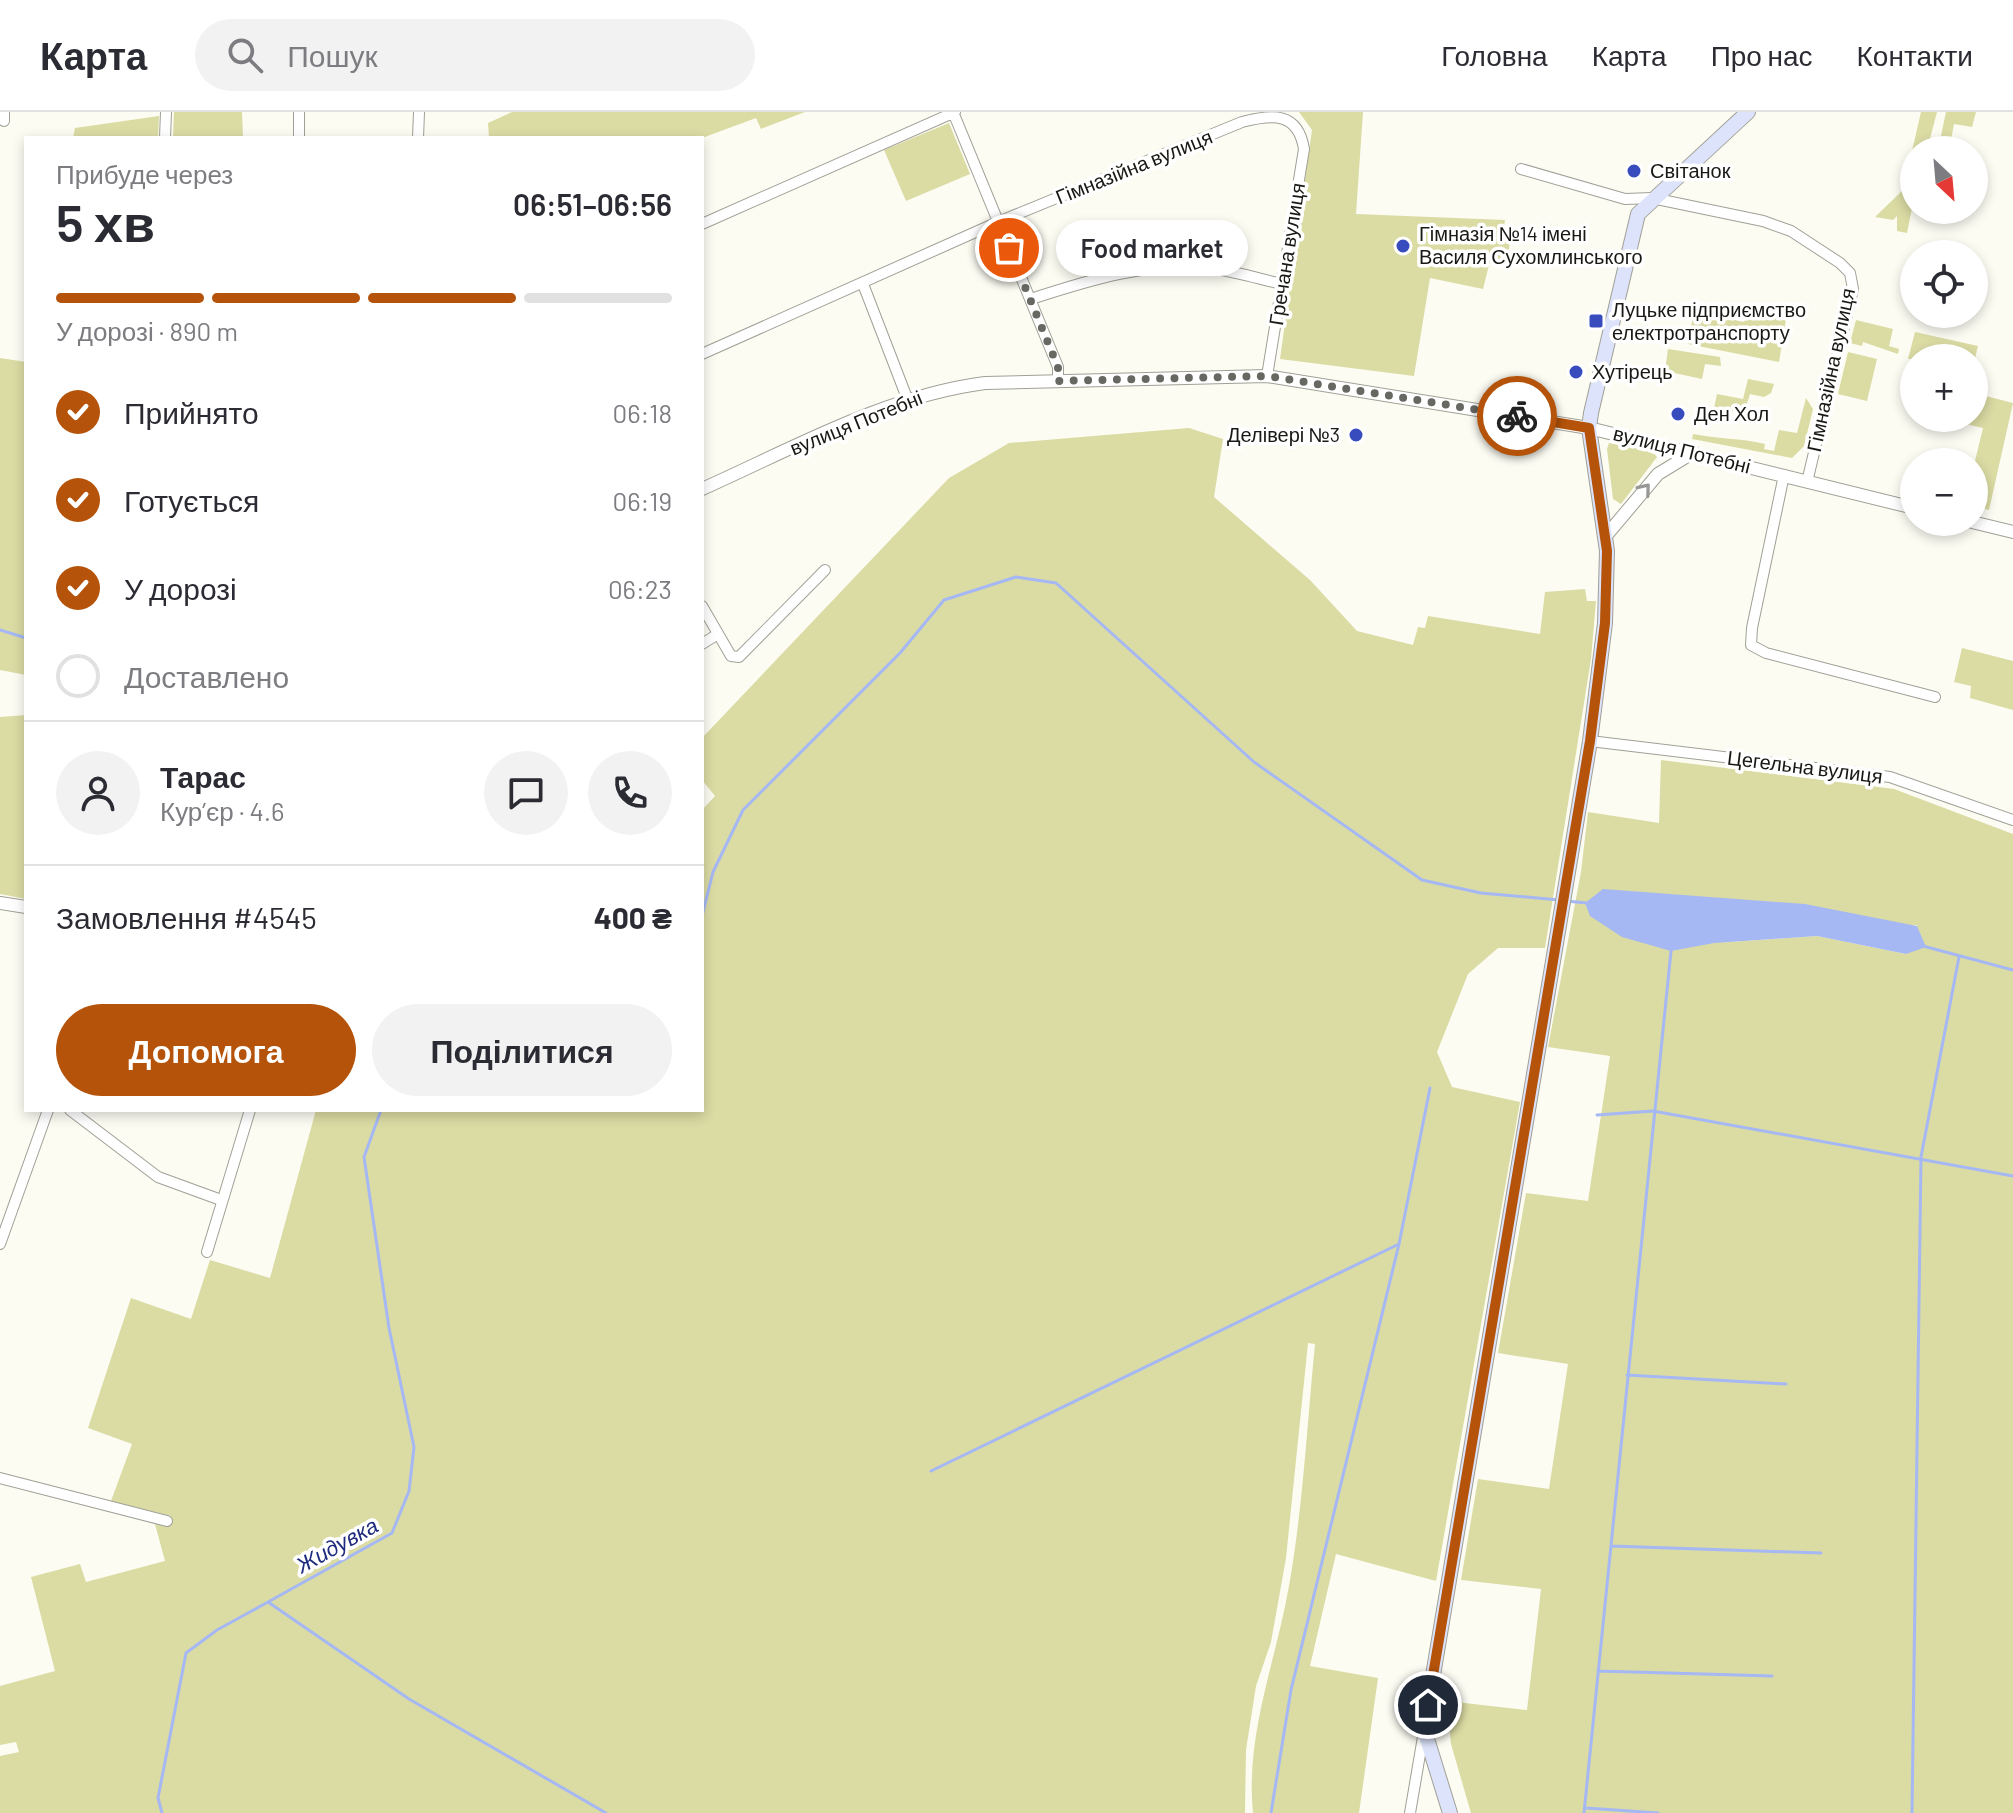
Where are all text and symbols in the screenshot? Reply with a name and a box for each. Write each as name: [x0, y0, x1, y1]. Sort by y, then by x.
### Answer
search box: [195, 19, 755, 91]
text: Карта: [40, 32, 147, 78]
icon: search: [223, 33, 267, 77]
text: Пошук: [287, 37, 378, 73]
text: Головна: [1441, 38, 1548, 72]
text: Карта: [1592, 38, 1667, 72]
text: Про нас: [1711, 38, 1813, 72]
text: Контакти: [1857, 38, 1973, 72]
street label: Гімназійна вулиця: [1052, 124, 1215, 208]
north arrow: [1900, 136, 1988, 224]
map controls: [1900, 136, 1988, 536]
text: Прибуде через: [56, 158, 233, 189]
place label: Світанок: [1650, 158, 1731, 182]
marker: Світанок: [1625, 162, 1643, 180]
street label: Гречана вулиця: [1263, 181, 1309, 327]
text: 06:51–06:56: [513, 186, 672, 222]
text: 5 хв: [56, 190, 155, 252]
pin: [975, 214, 1043, 282]
callout: Food market: [1057, 220, 1249, 276]
place label: Гімназія №14 імені Василя Сухомлинського: [1419, 221, 1643, 268]
icon: bag: [987, 226, 1031, 270]
text: Food market: [1080, 232, 1224, 263]
marker: Гімназія №14 імені Василя Сухомлинського: [1394, 237, 1412, 255]
button: locate: [1900, 240, 1988, 328]
street label: Гімназійна вулиця: [1801, 286, 1859, 454]
place label: Луцьке підприємство електротранспорту: [1612, 297, 1806, 344]
marker: Луцьке підприємство електротранспорту: [1587, 312, 1605, 330]
text: У дорозі · 890 m: [56, 315, 238, 346]
button: +: [1900, 344, 1988, 432]
place label: Хутірець: [1592, 359, 1673, 383]
marker: Хутірець: [1567, 363, 1585, 381]
courier: [1477, 376, 1557, 456]
street label: вулиця Потебні: [786, 385, 925, 460]
icon: check: [56, 390, 100, 434]
text: Прийнято: [124, 394, 259, 430]
icon: bike: [1495, 394, 1539, 438]
text: 06:18: [612, 397, 672, 428]
place label: Ден Хол: [1694, 401, 1769, 425]
marker: Ден Хол: [1669, 405, 1687, 423]
street label: вулиця Потебні: [1611, 420, 1753, 478]
place label: Делівері №3: [1227, 422, 1340, 446]
marker: Делівері №3: [1347, 426, 1365, 444]
button: −: [1900, 448, 1988, 536]
icon: check: [56, 478, 100, 522]
text: Готується: [124, 482, 259, 518]
one-way arrow: [1635, 484, 1650, 498]
text: 06:19: [612, 485, 672, 516]
icon: check: [56, 566, 100, 610]
text: У дорозі: [124, 570, 237, 606]
text: 06:23: [608, 573, 672, 604]
text: Доставлено: [124, 658, 289, 694]
street label: Цегельна вулиця: [1726, 745, 1884, 787]
button: person: [56, 751, 140, 835]
button: chat: [484, 751, 568, 835]
button: phone: [588, 751, 672, 835]
text: Тарас: [160, 758, 246, 794]
text: Кур’єр · 4.6: [160, 795, 284, 826]
text: Замовлення #4545: [56, 899, 317, 935]
text: 400 ₴: [594, 899, 672, 935]
button: Допомога: [56, 1004, 356, 1096]
button: Поділитися: [372, 1004, 672, 1096]
water label: Жидувка: [290, 1511, 382, 1579]
pin: [1394, 1671, 1462, 1739]
icon: home: [1406, 1683, 1450, 1727]

